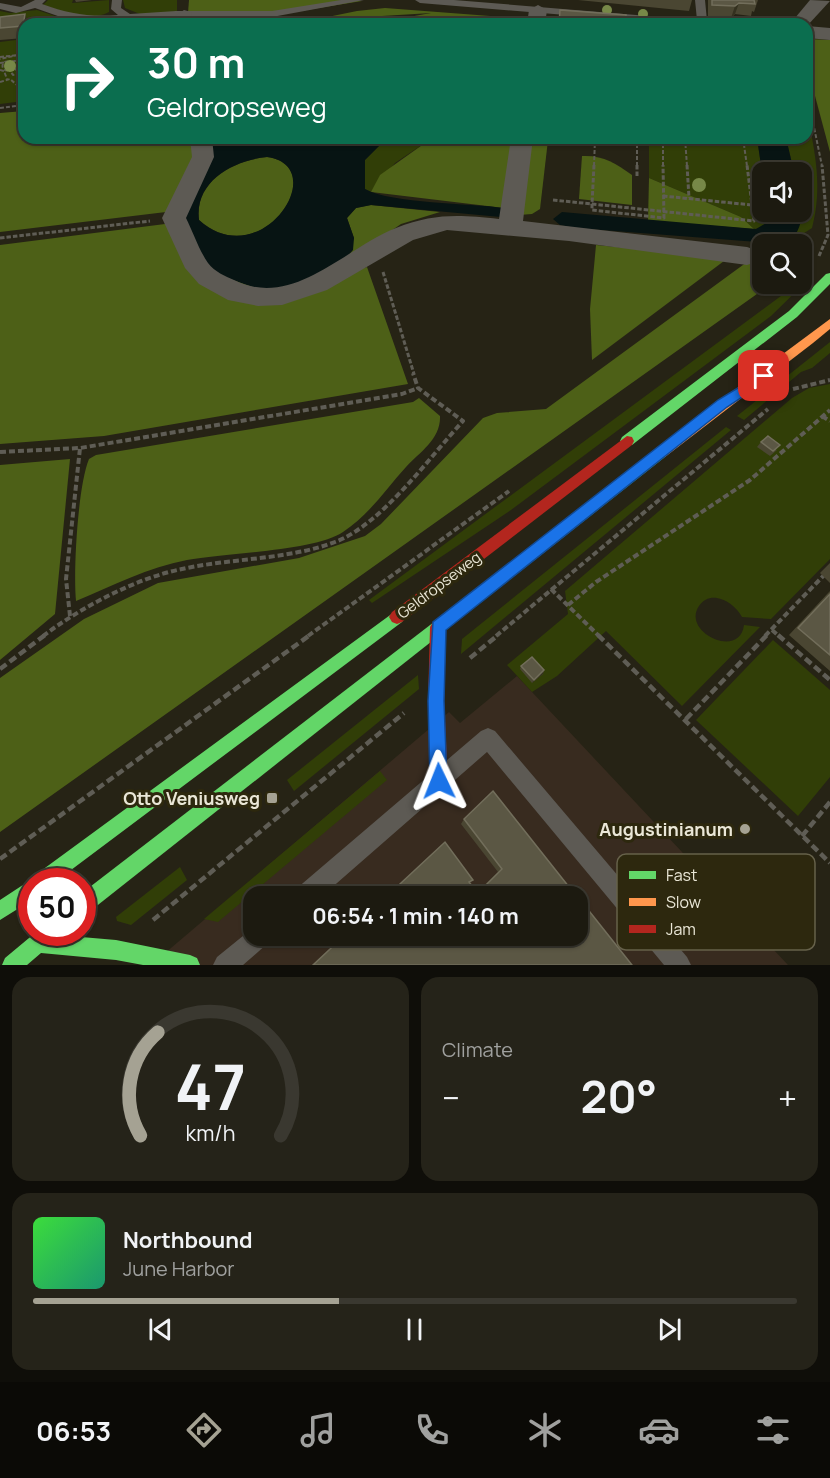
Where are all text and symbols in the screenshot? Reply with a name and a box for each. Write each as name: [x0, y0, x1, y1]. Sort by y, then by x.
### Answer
text: 30 m: [147, 33, 245, 91]
icon: right: [48, 42, 126, 120]
text: Geldropseweg: [147, 88, 327, 125]
map controls: [752, 162, 812, 294]
button: sound: [752, 162, 812, 222]
button: search: [752, 234, 812, 294]
pin: [738, 350, 789, 401]
icon: arrive: [747, 359, 780, 392]
street label: Geldropseweg: [393, 547, 485, 623]
position arrow: [407, 749, 471, 813]
place label: Otto Veniusweg: [123, 786, 260, 810]
marker: Otto Veniusweg: [265, 791, 279, 805]
place label: Augustinianum: [599, 817, 733, 841]
marker: Augustinianum: [738, 822, 752, 836]
legend: [617, 854, 815, 950]
text: Fast: [666, 864, 697, 886]
speed limit sign: 50: [18, 868, 96, 946]
text: Slow: [666, 891, 701, 913]
text: 06:54 · 1 min · 140 m: [312, 901, 519, 931]
text: Jam: [666, 918, 696, 940]
text: Climate: [442, 1036, 513, 1063]
text: 47: [175, 1043, 246, 1129]
text: 20°: [581, 1065, 657, 1127]
text: −: [442, 1075, 460, 1120]
text: +: [778, 1075, 797, 1120]
text: km/h: [186, 1118, 235, 1147]
text: Northbound: [123, 1225, 253, 1255]
text: June Harbor: [123, 1255, 235, 1282]
icon: previous: [144, 1313, 177, 1346]
icon: pause: [398, 1313, 431, 1346]
icon: next: [653, 1313, 686, 1346]
icon: directions: [183, 1409, 225, 1451]
icon: music: [297, 1409, 339, 1451]
icon: phone: [411, 1409, 453, 1451]
icon: climate: [524, 1409, 566, 1451]
icon: car: [638, 1409, 680, 1451]
icon: filters: [752, 1409, 794, 1451]
text: 06:53: [36, 1412, 111, 1449]

